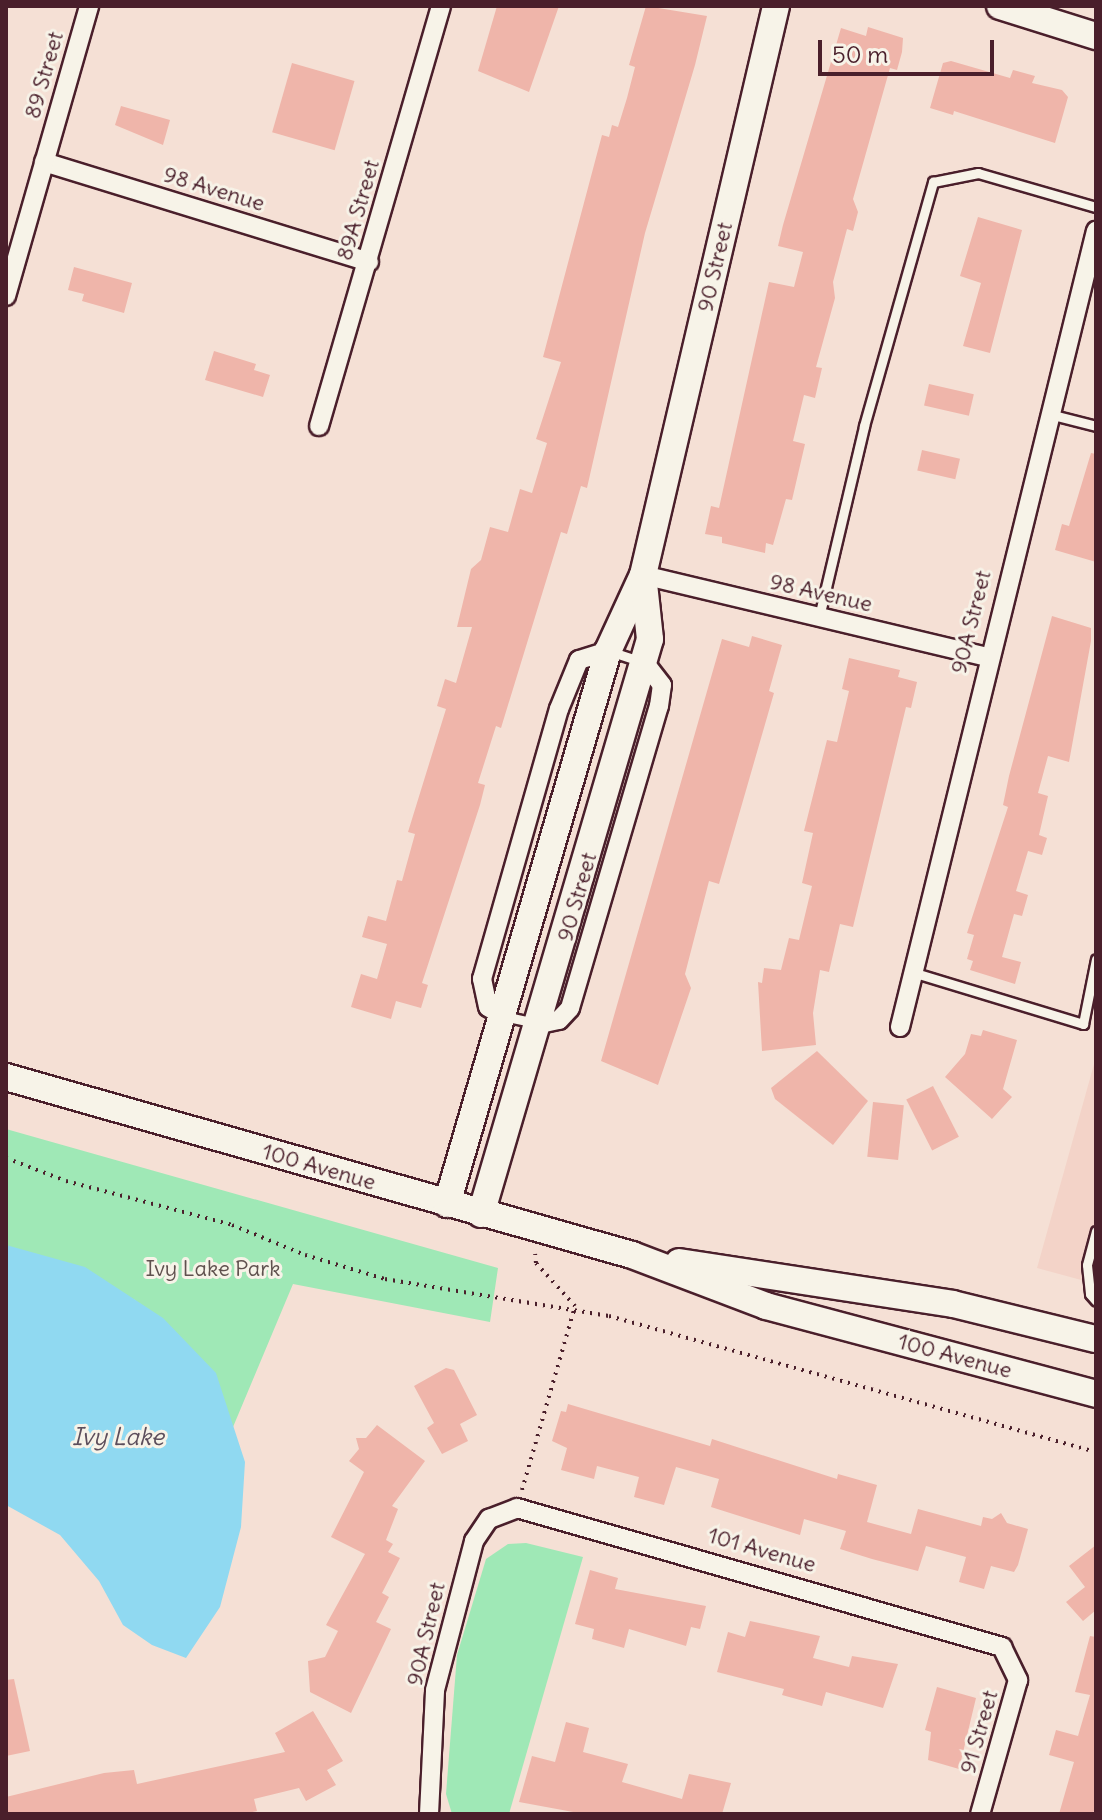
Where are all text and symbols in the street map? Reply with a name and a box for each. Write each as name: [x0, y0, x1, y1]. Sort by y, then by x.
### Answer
scale bar: [822, 24, 998, 74]
street label: 89 Street: [19, 28, 69, 122]
text: 50 m: [832, 39, 888, 69]
street label: 89A Street: [331, 157, 385, 263]
street label: 98 Avenue: [160, 161, 268, 217]
street label: 90 Street: [692, 220, 738, 314]
street label: 98 Avenue: [767, 568, 875, 618]
street label: 90A Street: [945, 568, 997, 676]
street label: 90 Street: [552, 850, 602, 944]
street label: 100 Avenue: [259, 1138, 379, 1196]
park label: Ivy Lake Park: [145, 1256, 281, 1282]
street label: 100 Avenue: [895, 1328, 1015, 1384]
water label: Ivy Lake: [72, 1423, 164, 1451]
street label: 101 Avenue: [705, 1522, 819, 1578]
street label: 90A Street: [401, 1580, 451, 1688]
street label: 91 Street: [955, 1687, 1003, 1777]

